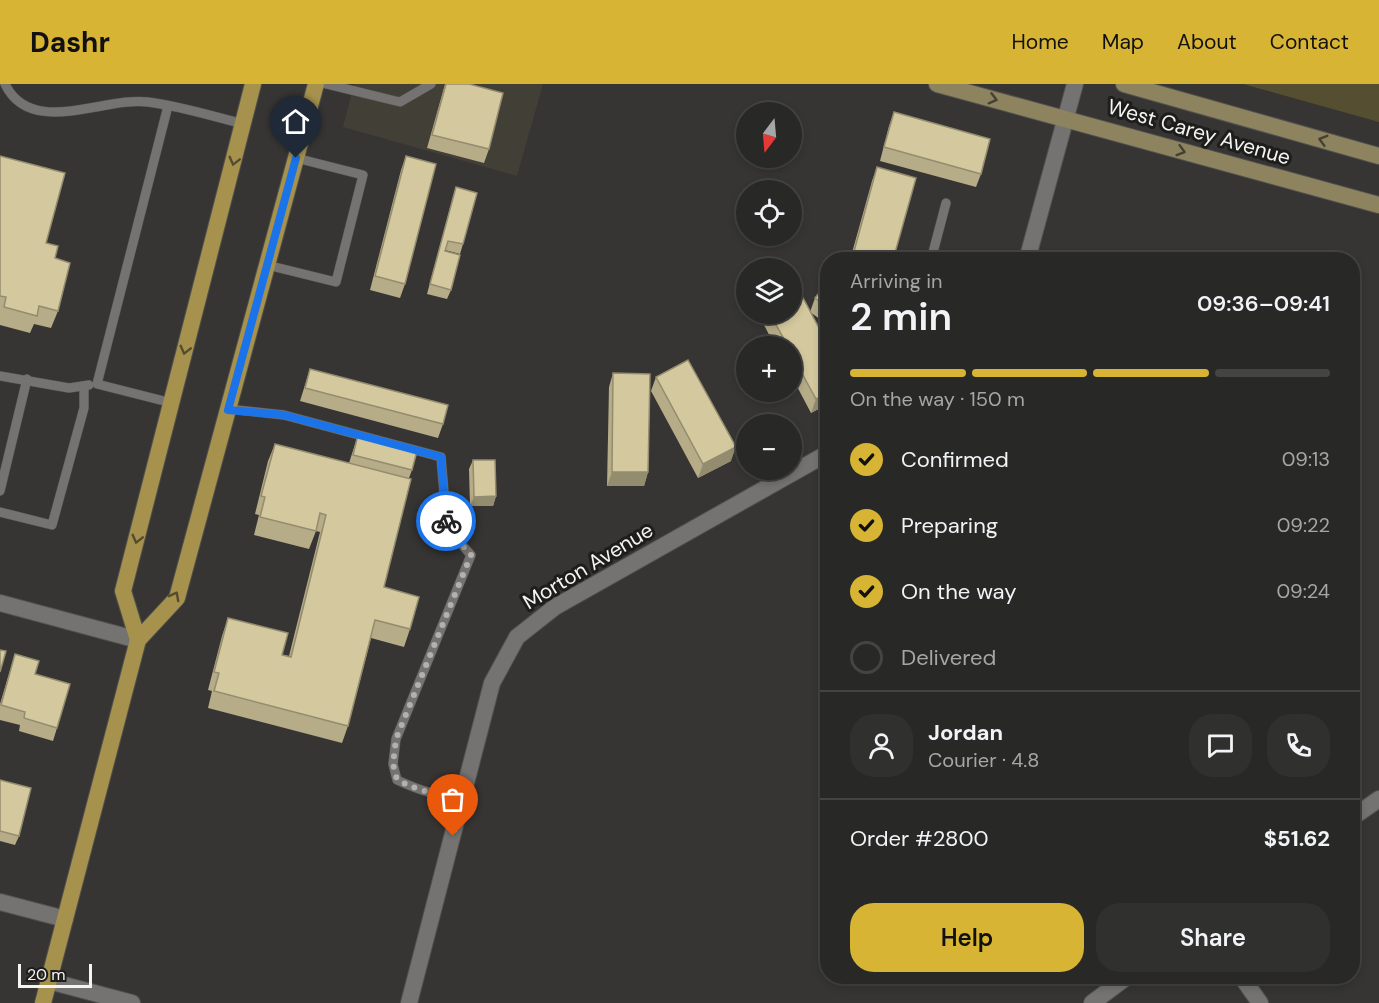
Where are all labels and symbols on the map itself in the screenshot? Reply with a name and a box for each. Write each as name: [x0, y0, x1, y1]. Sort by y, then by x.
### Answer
one-way arrow: [987, 92, 998, 104]
street label: West Carey Avenue: [1104, 92, 1294, 172]
pin: [270, 96, 321, 158]
north arrow: [736, 102, 802, 168]
one-way arrow: [1318, 135, 1329, 147]
one-way arrow: [1176, 143, 1186, 156]
one-way arrow: [228, 156, 241, 166]
one-way arrow: [180, 345, 193, 355]
courier: [416, 491, 476, 551]
street label: Morton Avenue: [518, 516, 658, 616]
one-way arrow: [131, 534, 144, 544]
one-way arrow: [168, 592, 179, 602]
pin: [427, 774, 478, 836]
scale bar: [18, 961, 92, 988]

